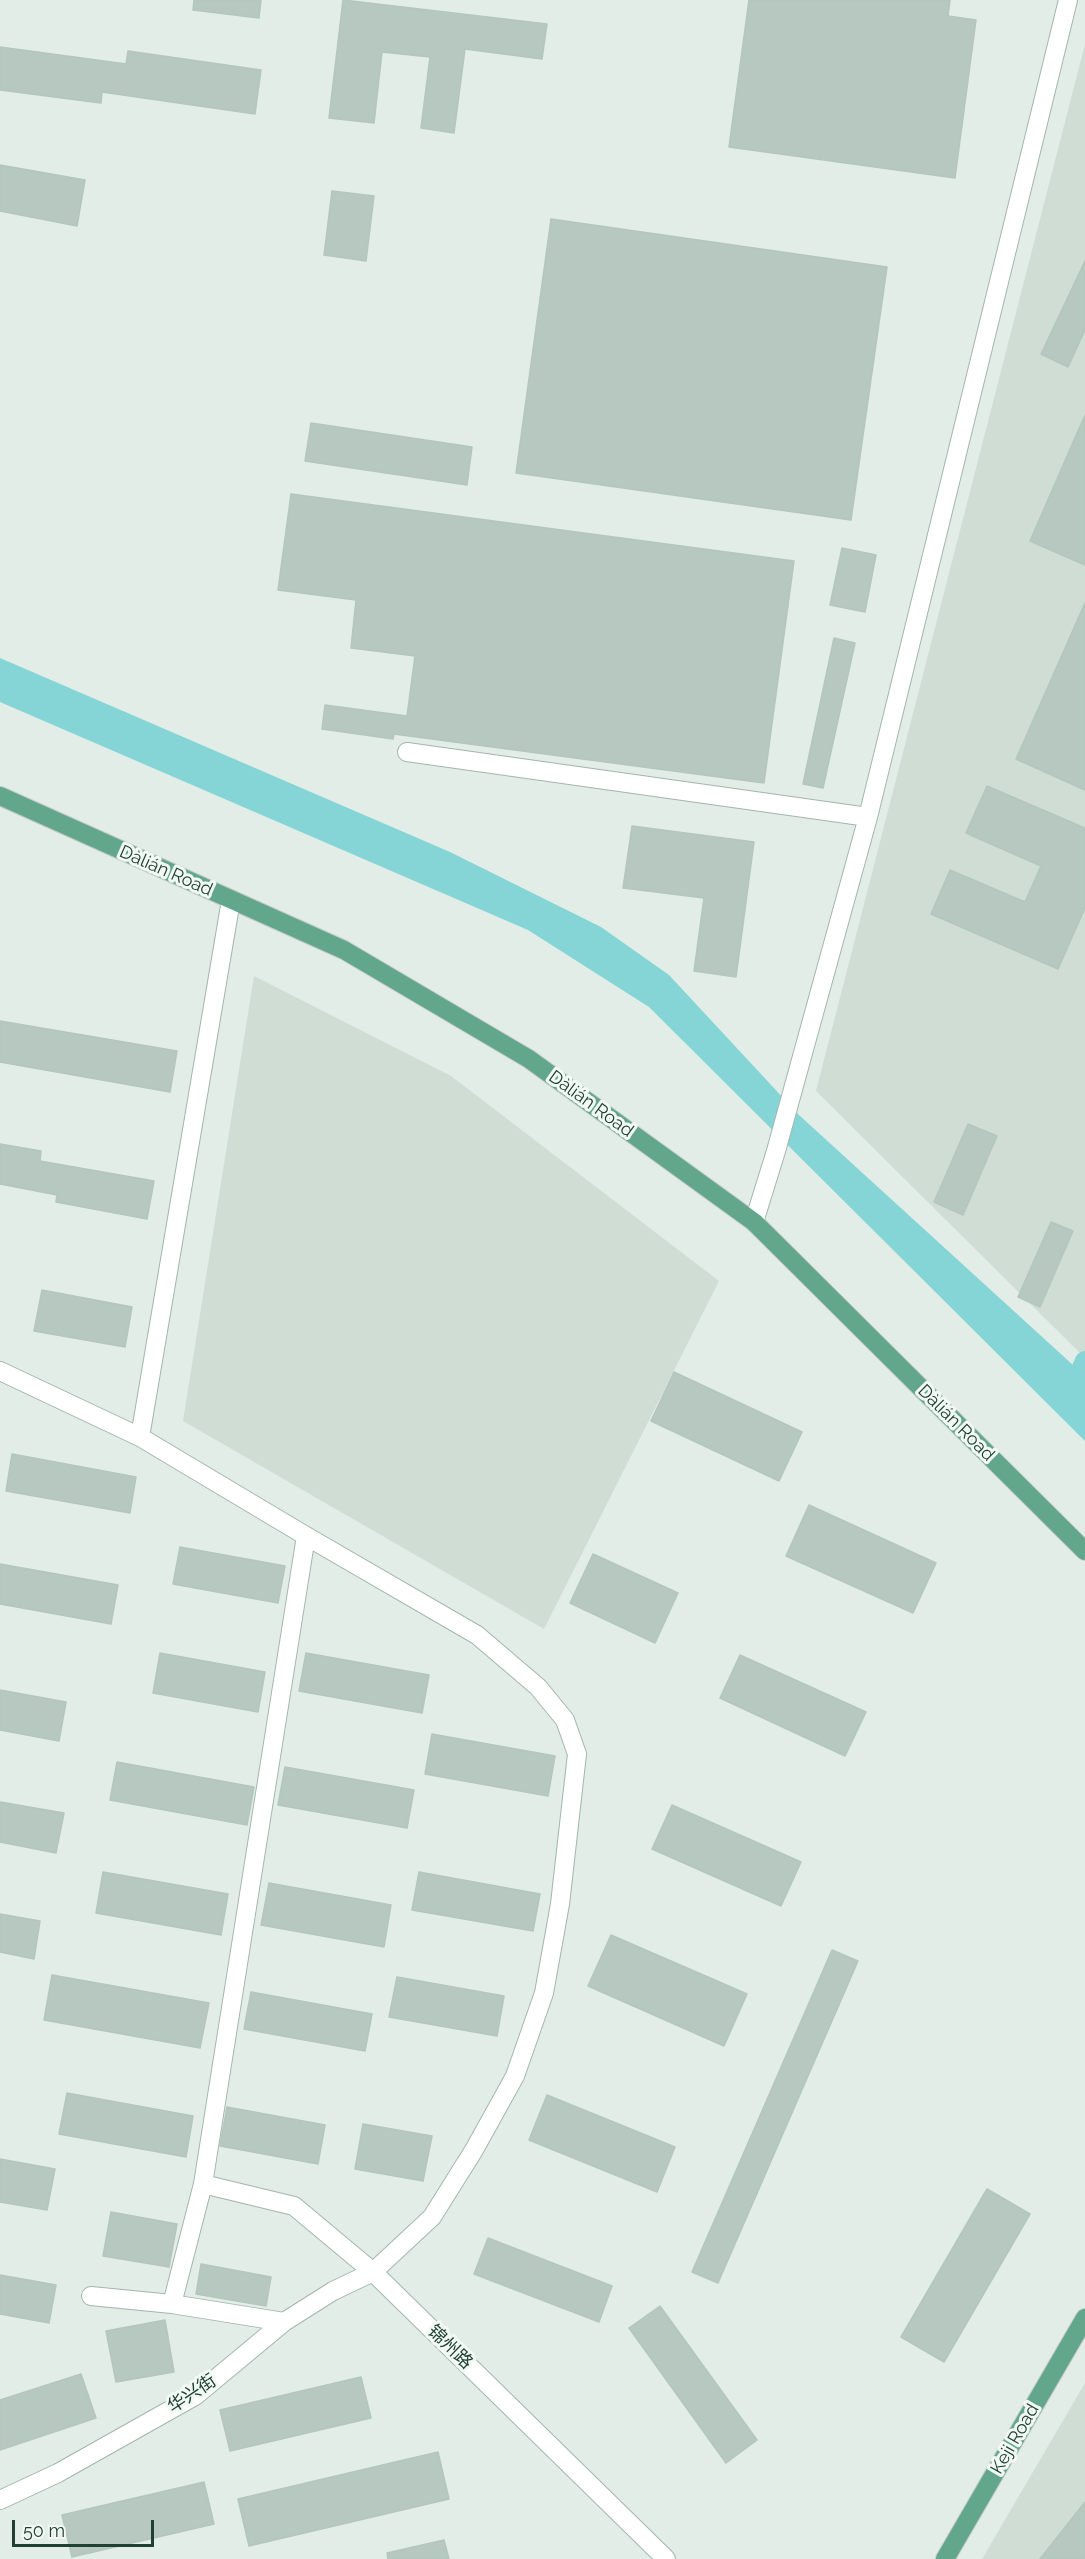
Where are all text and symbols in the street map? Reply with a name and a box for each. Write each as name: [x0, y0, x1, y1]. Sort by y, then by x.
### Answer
street label: Dàlián Road: [116, 841, 216, 901]
street label: Dàlián Road: [544, 1066, 638, 1142]
street label: Dàlián Road: [913, 1380, 999, 1466]
street label: 锦州路: [423, 2320, 477, 2374]
street label: 华兴街: [164, 2370, 220, 2418]
street label: Keji Road: [986, 2400, 1044, 2478]
scale bar: [15, 2508, 158, 2546]
text: 50 m: [23, 2520, 65, 2541]

